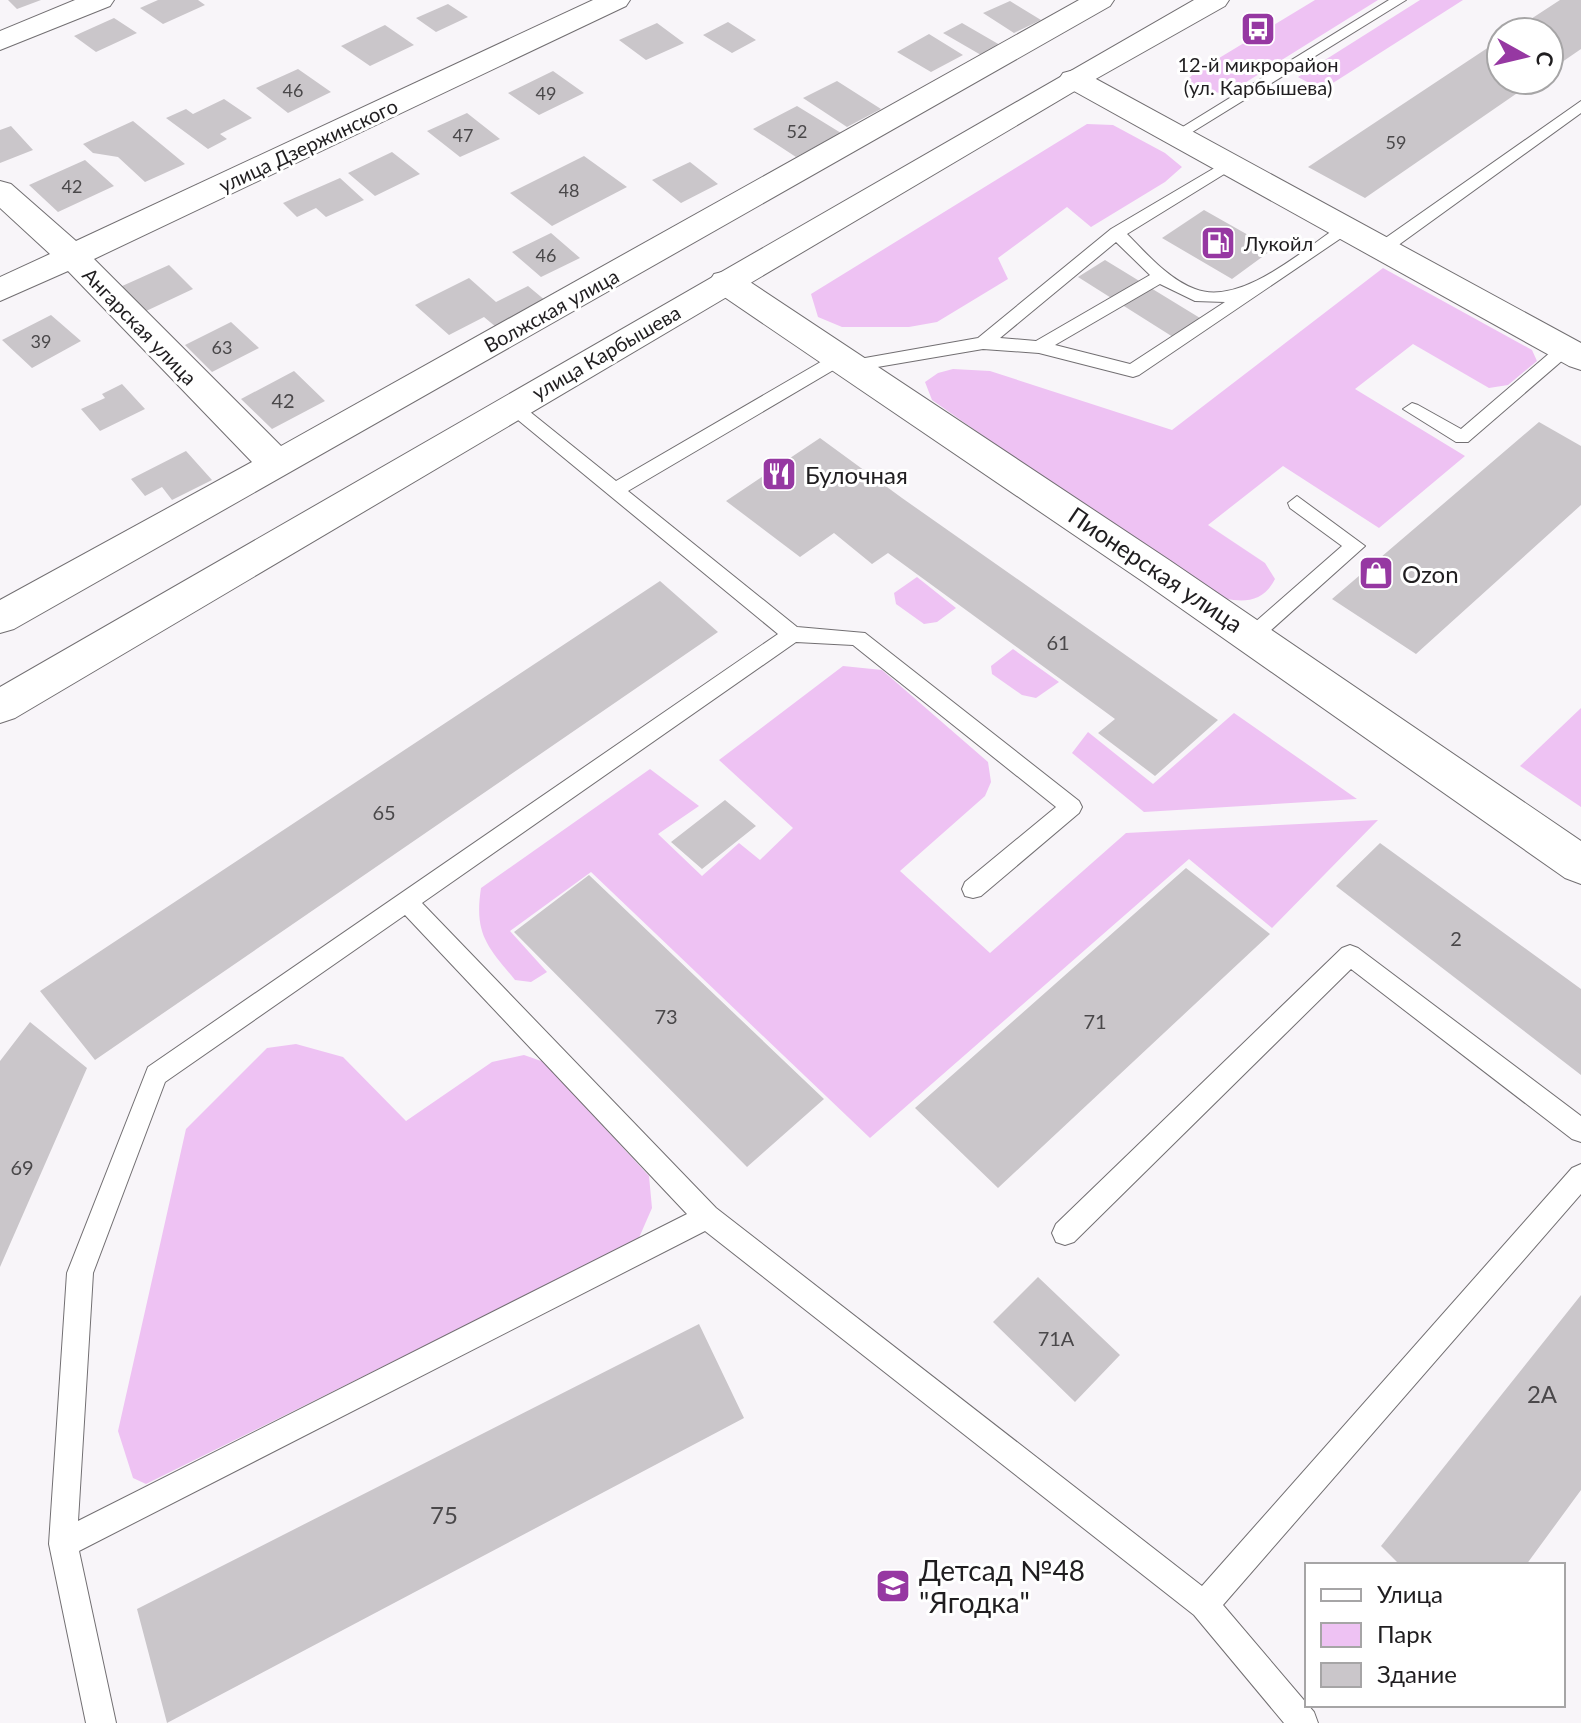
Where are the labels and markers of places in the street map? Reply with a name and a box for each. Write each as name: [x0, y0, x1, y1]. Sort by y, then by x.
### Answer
bus stop icon: 12-й микрорайон (ул. Карбышева): [1239, 10, 1277, 48]
place label: 12-й микрорайон (ул. Карбышева): [1177, 52, 1339, 99]
fuel station icon: Лукойл: [1199, 224, 1237, 262]
place label: Лукойл: [1243, 231, 1313, 255]
restaurant icon: Булочная: [760, 455, 798, 493]
place label: Булочная: [805, 460, 908, 489]
shop icon: Ozon: [1357, 554, 1395, 592]
place label: Ozon: [1402, 559, 1459, 588]
place label: Детсад №48 "Ягодка": [919, 1553, 1085, 1619]
school or university icon: Детсад №48 "Ягодка": [874, 1567, 912, 1605]

